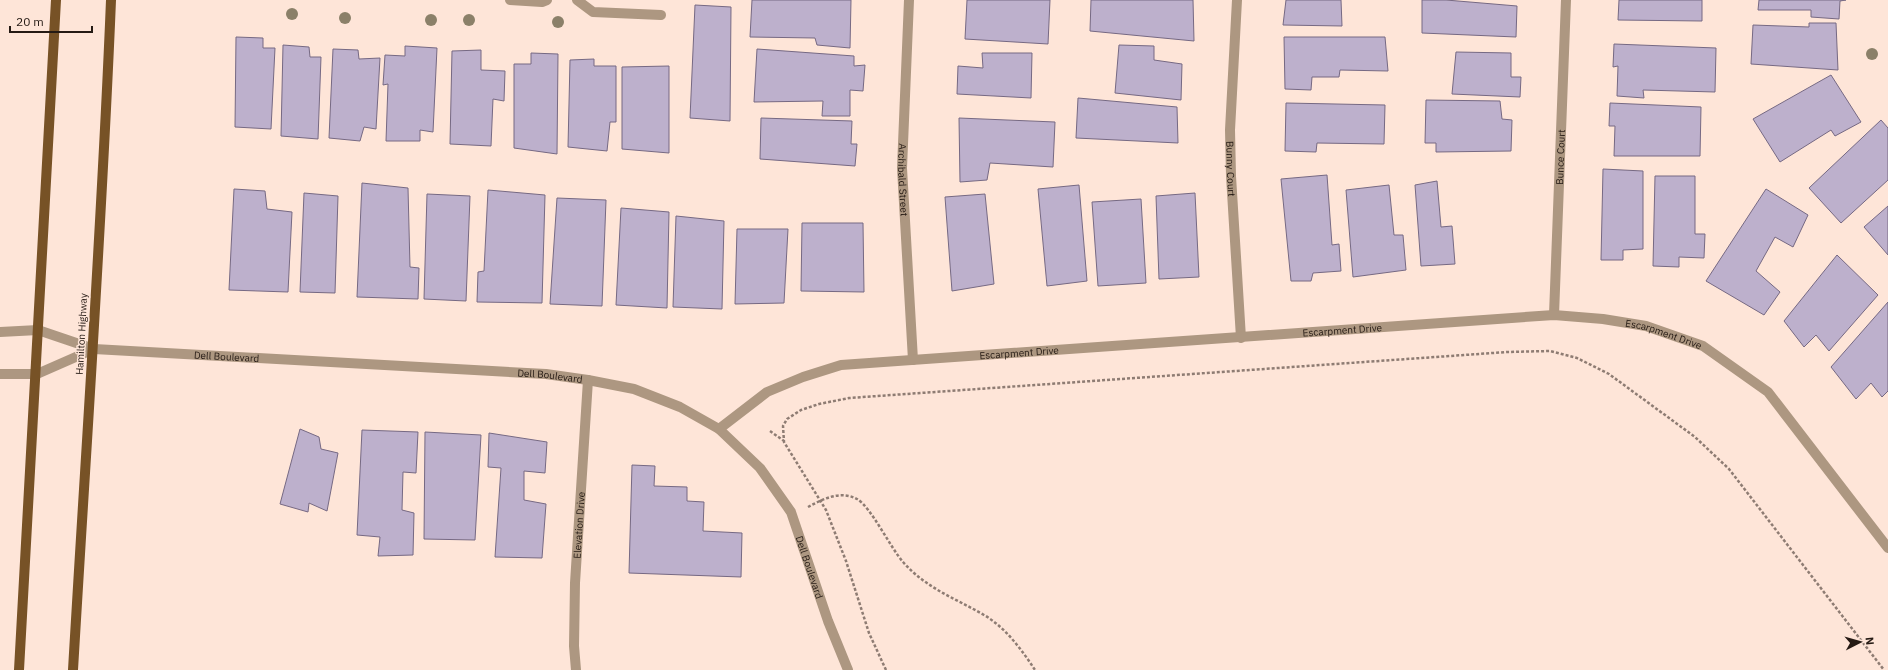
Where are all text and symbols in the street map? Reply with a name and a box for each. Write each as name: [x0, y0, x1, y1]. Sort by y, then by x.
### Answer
scale bar: [10, 8, 92, 34]
text: 20 m: [16, 14, 44, 29]
street label: Bunce Court: [1553, 129, 1568, 185]
street label: Bunny Court: [1223, 141, 1238, 197]
street label: Archibald Street: [895, 143, 911, 217]
street label: Hamilton Highway: [73, 293, 90, 375]
street label: Escarpment Drive: [1624, 317, 1704, 352]
street label: Escarpment Drive: [1302, 321, 1383, 340]
street label: Escarpment Drive: [979, 344, 1060, 362]
street label: Dell Boulevard: [193, 349, 260, 365]
street label: Dell Boulevard: [517, 366, 583, 386]
street label: Elevation Drive: [571, 491, 588, 559]
street label: Dell Boulevard: [793, 534, 826, 600]
north arrow: [1840, 622, 1880, 662]
text: N: [1863, 636, 1877, 646]

